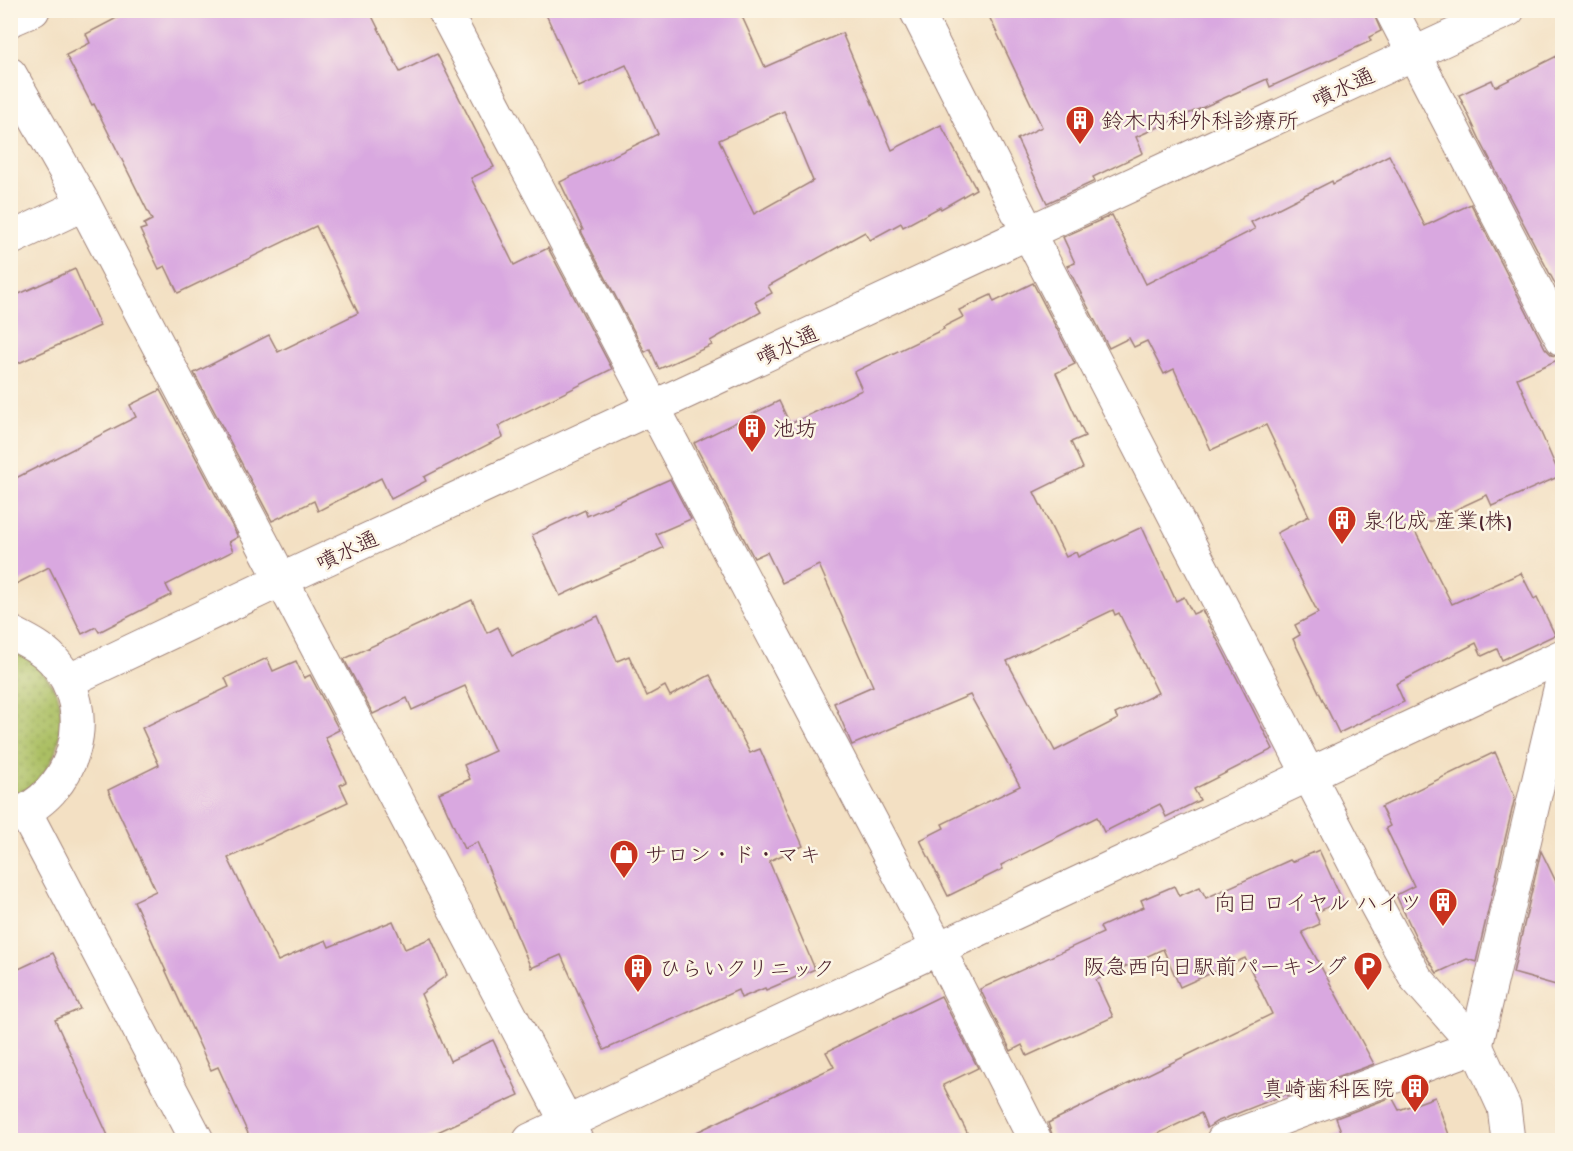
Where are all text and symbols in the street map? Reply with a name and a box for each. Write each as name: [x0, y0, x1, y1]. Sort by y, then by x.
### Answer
street label: 噴水通: [1309, 64, 1380, 116]
building icon: 鈴木内科外科診療所: [1064, 104, 1096, 146]
place label: 鈴木内科外科診療所: [1101, 110, 1299, 137]
street label: 噴水通: [753, 322, 824, 374]
building icon: 池坊: [736, 412, 768, 454]
place label: 池坊: [773, 418, 817, 445]
building icon: 泉化成 産業(株): [1326, 504, 1358, 546]
place label: 泉化成 産業(株): [1363, 510, 1513, 537]
street label: 噴水通: [313, 527, 384, 579]
shop icon: サロン・ド・マキ: [608, 838, 640, 880]
place label: サロン・ド・マキ: [645, 845, 821, 871]
building icon: 向日 ロイヤル ハイツ: [1427, 886, 1459, 928]
place label: 向日 ロイヤル ハイツ: [1214, 892, 1422, 919]
parking icon: 阪急西向日駅前パーキング: [1352, 950, 1384, 992]
building icon: ひらいクリニック: [622, 952, 654, 994]
place label: 阪急西向日駅前パーキング: [1083, 956, 1347, 983]
place label: ひらいクリニック: [659, 959, 835, 985]
building icon: 真崎歯科医院: [1399, 1072, 1431, 1114]
place label: 真崎歯科医院: [1262, 1078, 1394, 1105]

